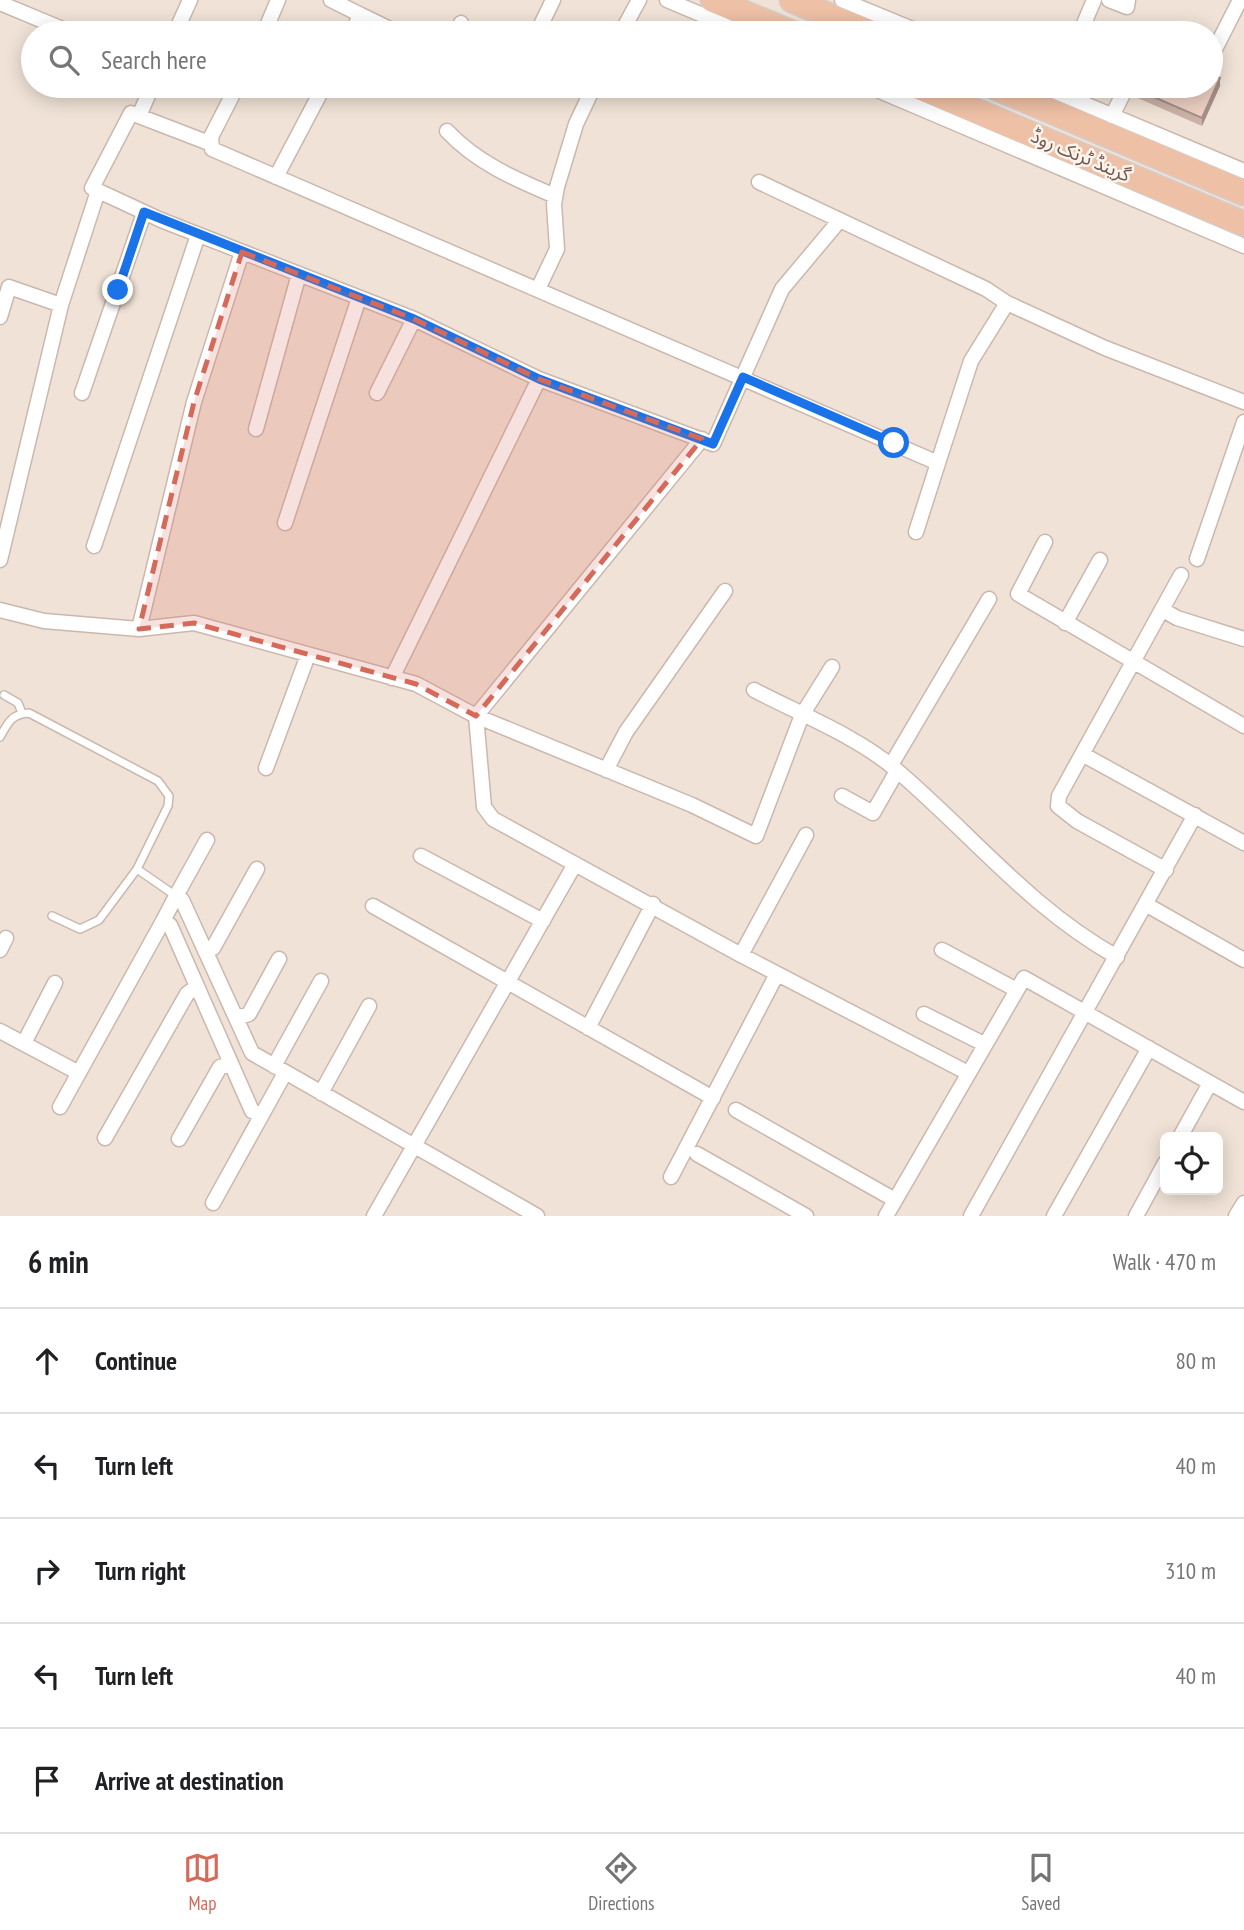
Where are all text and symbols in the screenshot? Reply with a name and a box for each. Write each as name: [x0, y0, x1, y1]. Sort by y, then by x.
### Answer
search box: [21, 21, 1223, 98]
icon: search: [45, 41, 83, 79]
text: Search here: [101, 43, 207, 76]
street label: گرینڈ ٹرنک روڈ: [1028, 123, 1136, 187]
route end: [102, 274, 133, 305]
route start: [878, 427, 909, 458]
map controls: [1160, 1132, 1223, 1195]
button: locate: [1160, 1132, 1223, 1195]
text: 6 min: [28, 1242, 89, 1281]
text: Walk · 470 m: [1113, 1247, 1216, 1276]
icon: ahead: [28, 1342, 66, 1380]
text: Continue: [95, 1344, 177, 1377]
text: 80 m: [1175, 1346, 1216, 1375]
icon: left: [28, 1447, 66, 1485]
text: Turn left: [95, 1449, 173, 1482]
text: 40 m: [1175, 1451, 1216, 1480]
icon: right: [28, 1552, 66, 1590]
text: Turn right: [95, 1554, 186, 1587]
text: 310 m: [1165, 1556, 1216, 1585]
icon: left: [28, 1657, 66, 1695]
text: Turn left: [95, 1659, 173, 1692]
text: 40 m: [1175, 1661, 1216, 1690]
icon: arrive: [28, 1762, 66, 1800]
text: Arrive at destination: [95, 1764, 284, 1797]
tab: Map: [183, 1849, 221, 1915]
tab: Directions: [588, 1849, 654, 1915]
tab: Saved: [1021, 1849, 1061, 1915]

